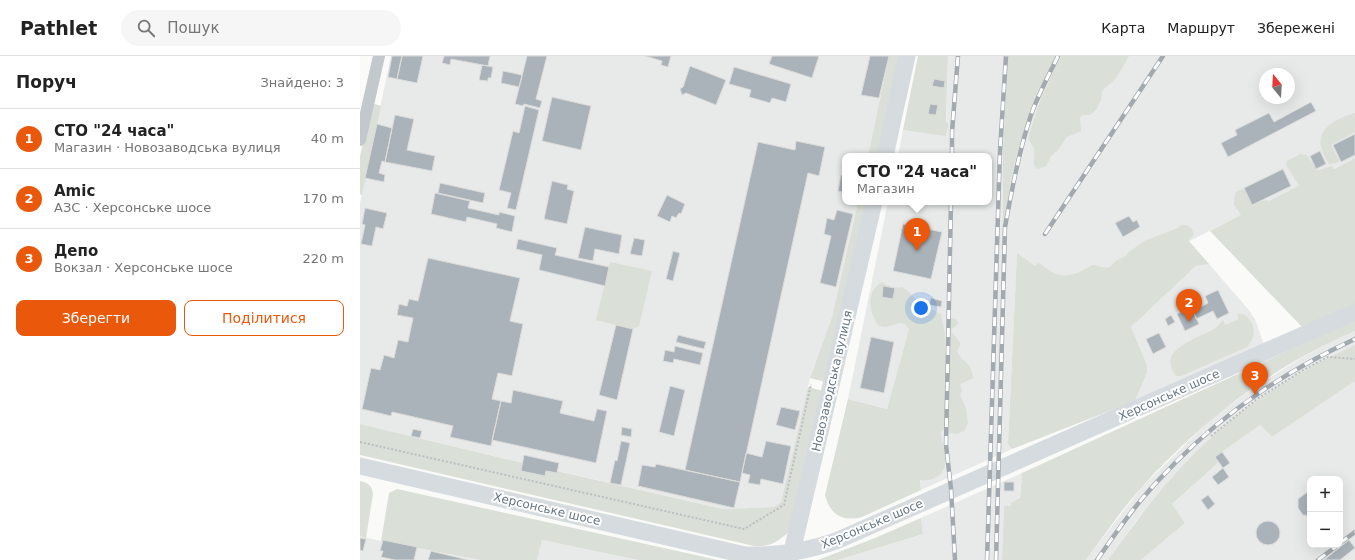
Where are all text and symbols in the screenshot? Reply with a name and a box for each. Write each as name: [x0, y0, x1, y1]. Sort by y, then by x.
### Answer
search box: [121, 10, 401, 46]
text: Pathlet: [20, 17, 97, 39]
icon: search: [135, 17, 157, 39]
text: Пошук: [167, 19, 219, 37]
text: Карта: [1101, 20, 1145, 36]
text: Маршрут: [1167, 20, 1235, 36]
text: Збережені: [1257, 20, 1335, 36]
north arrow: [1259, 68, 1295, 104]
text: Поруч: [16, 72, 77, 92]
text: Знайдено: 3: [261, 75, 344, 90]
text: СТО "24 часа": [54, 122, 174, 140]
text: 1: [24, 131, 34, 146]
text: 40 m: [311, 131, 344, 146]
text: Магазин · Новозаводська вулиця: [54, 140, 281, 155]
popup: [842, 153, 992, 205]
text: СТО "24 часа": [857, 163, 977, 181]
text: Магазин: [857, 181, 915, 196]
text: Amic: [54, 182, 95, 200]
text: 2: [24, 191, 34, 206]
text: 170 m: [302, 191, 344, 206]
text: АЗС · Херсонське шосе: [54, 200, 211, 215]
pin: 1: [904, 218, 930, 251]
text: Депо: [54, 242, 98, 260]
text: 3: [24, 251, 34, 266]
text: 220 m: [302, 251, 344, 266]
text: Вокзал · Херсонське шосе: [54, 260, 233, 275]
pin: 2: [1176, 289, 1202, 322]
your location: [911, 298, 931, 318]
button: Зберегти: [16, 300, 176, 336]
button: Поділитися: [184, 300, 344, 336]
street label: Новозаводська вулиця: [809, 309, 855, 453]
pin: 3: [1242, 362, 1268, 395]
street label: Херсонське шосе: [1116, 366, 1222, 424]
map controls: [1307, 476, 1343, 548]
button: +: [1307, 476, 1343, 512]
street label: Херсонське шосе: [492, 490, 602, 528]
street label: Херсонське шосе: [819, 496, 925, 552]
button: −: [1307, 512, 1343, 548]

